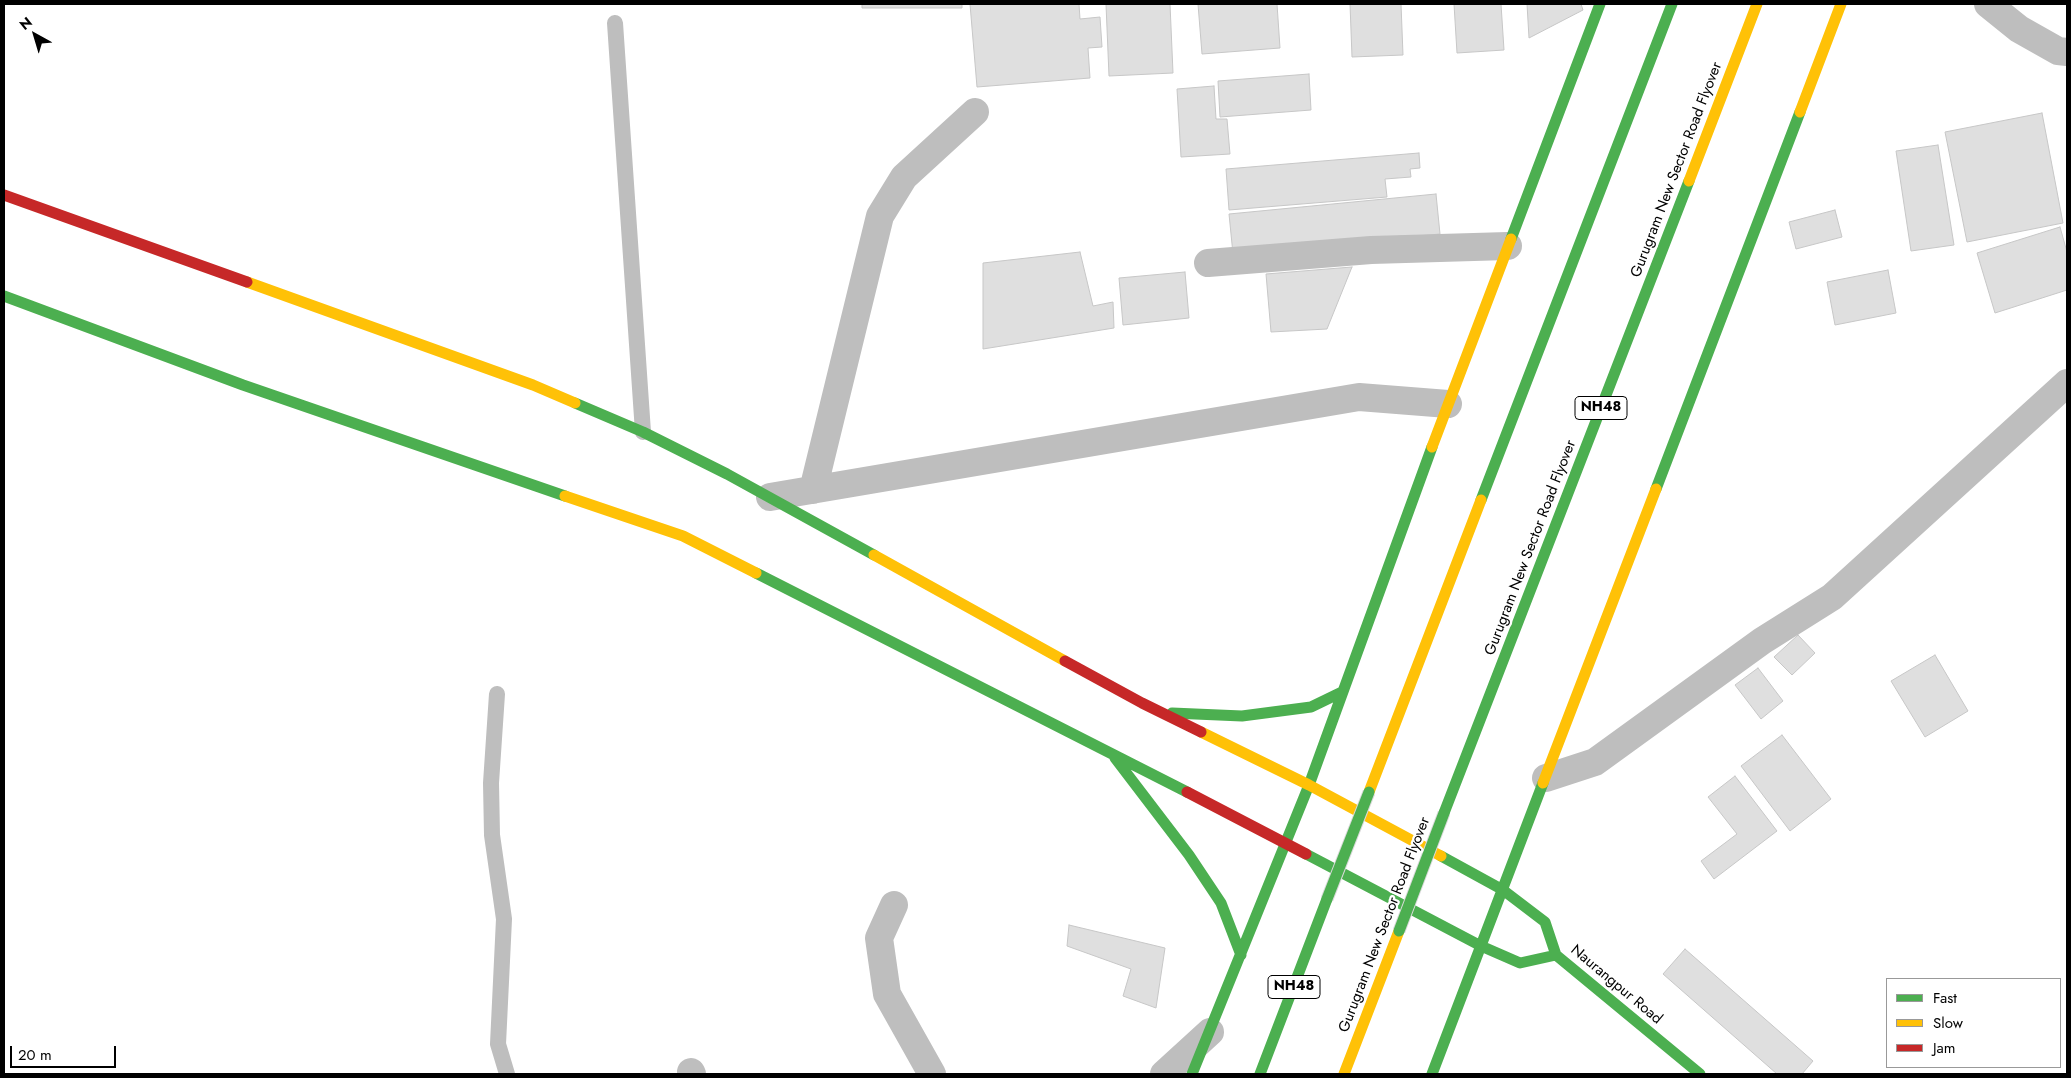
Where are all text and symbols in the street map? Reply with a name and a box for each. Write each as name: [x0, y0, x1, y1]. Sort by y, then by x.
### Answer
north arrow: [10, 10, 60, 60]
text: N: [15, 12, 36, 35]
street label: Gurugram New Sector Road Flyover: [1627, 60, 1727, 280]
road number: NH48: [1575, 396, 1627, 419]
street label: Gurugram New Sector Road Flyover: [1481, 438, 1581, 658]
street label: Gurugram New Sector Road Flyover: [1335, 815, 1435, 1035]
street label: Naurangpur Road: [1567, 941, 1665, 1029]
road number: NH48: [1268, 976, 1320, 999]
legend: [1886, 978, 2061, 1068]
text: Fast: [1933, 987, 1957, 1009]
text: Slow: [1933, 1012, 1963, 1034]
scale bar: [12, 1036, 119, 1068]
text: Jam: [1933, 1037, 1956, 1059]
text: 20 m: [18, 1044, 52, 1066]

